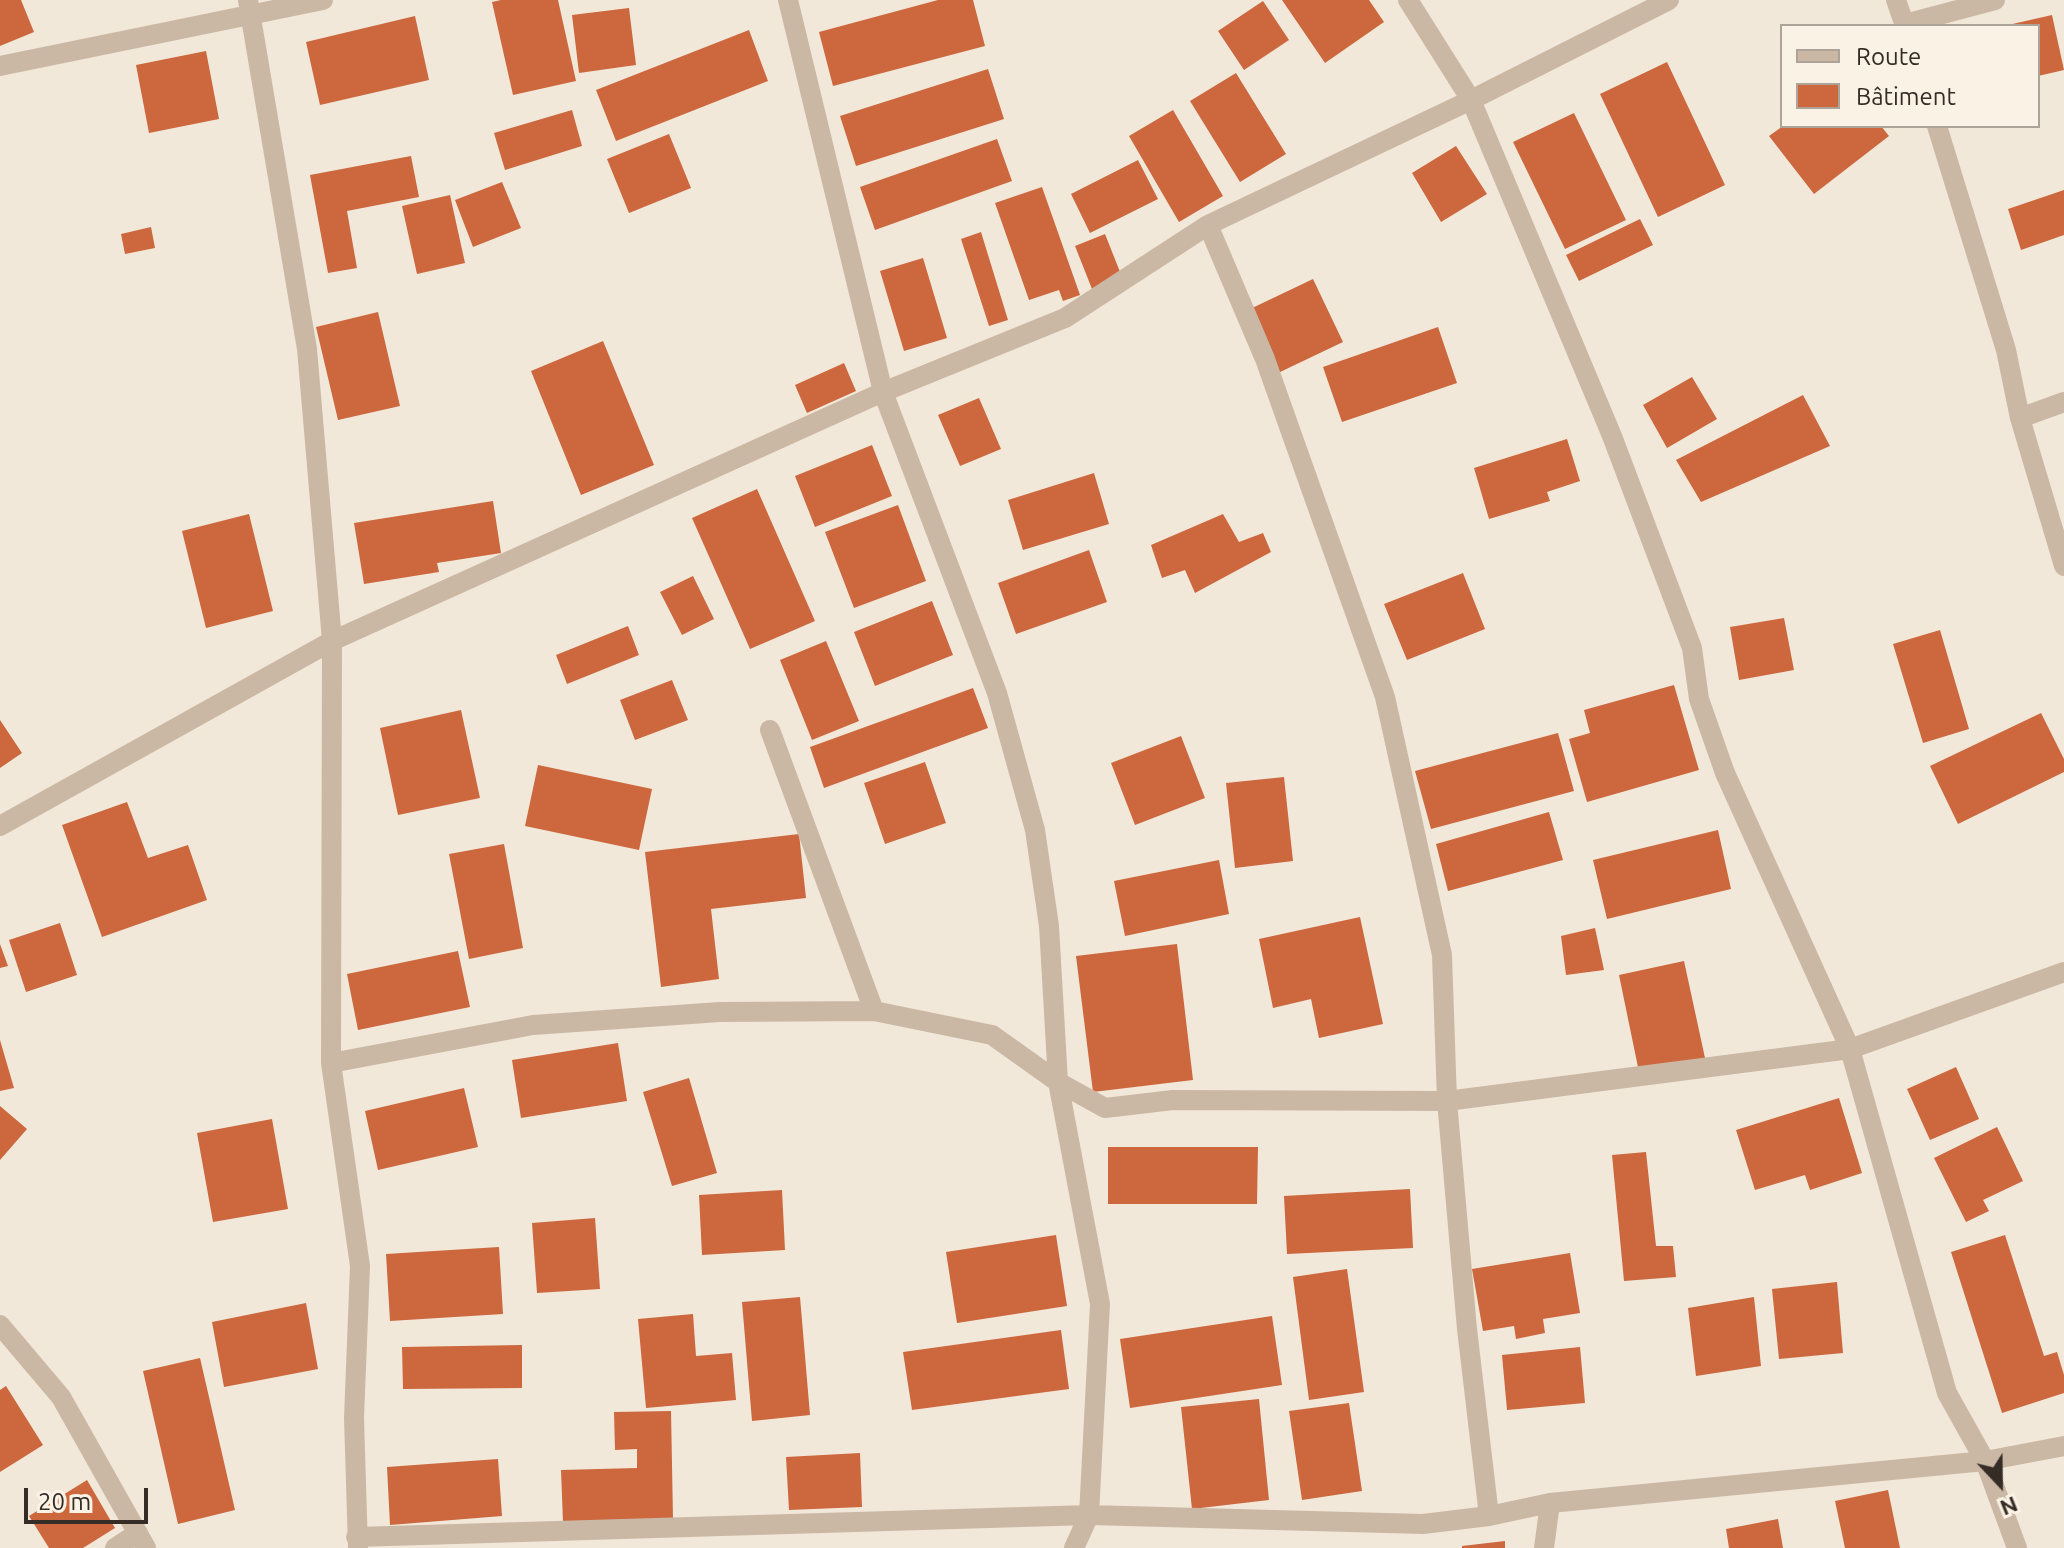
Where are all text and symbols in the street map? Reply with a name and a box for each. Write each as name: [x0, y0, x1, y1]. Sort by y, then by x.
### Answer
legend: [1780, 24, 2040, 128]
text: Route: [1856, 43, 1921, 70]
text: Bâtiment: [1856, 83, 1956, 110]
north arrow: [1960, 1444, 2040, 1524]
scale bar: [28, 1472, 152, 1522]
text: 20 m: [38, 1488, 91, 1515]
text: N: [1997, 1492, 2021, 1521]

